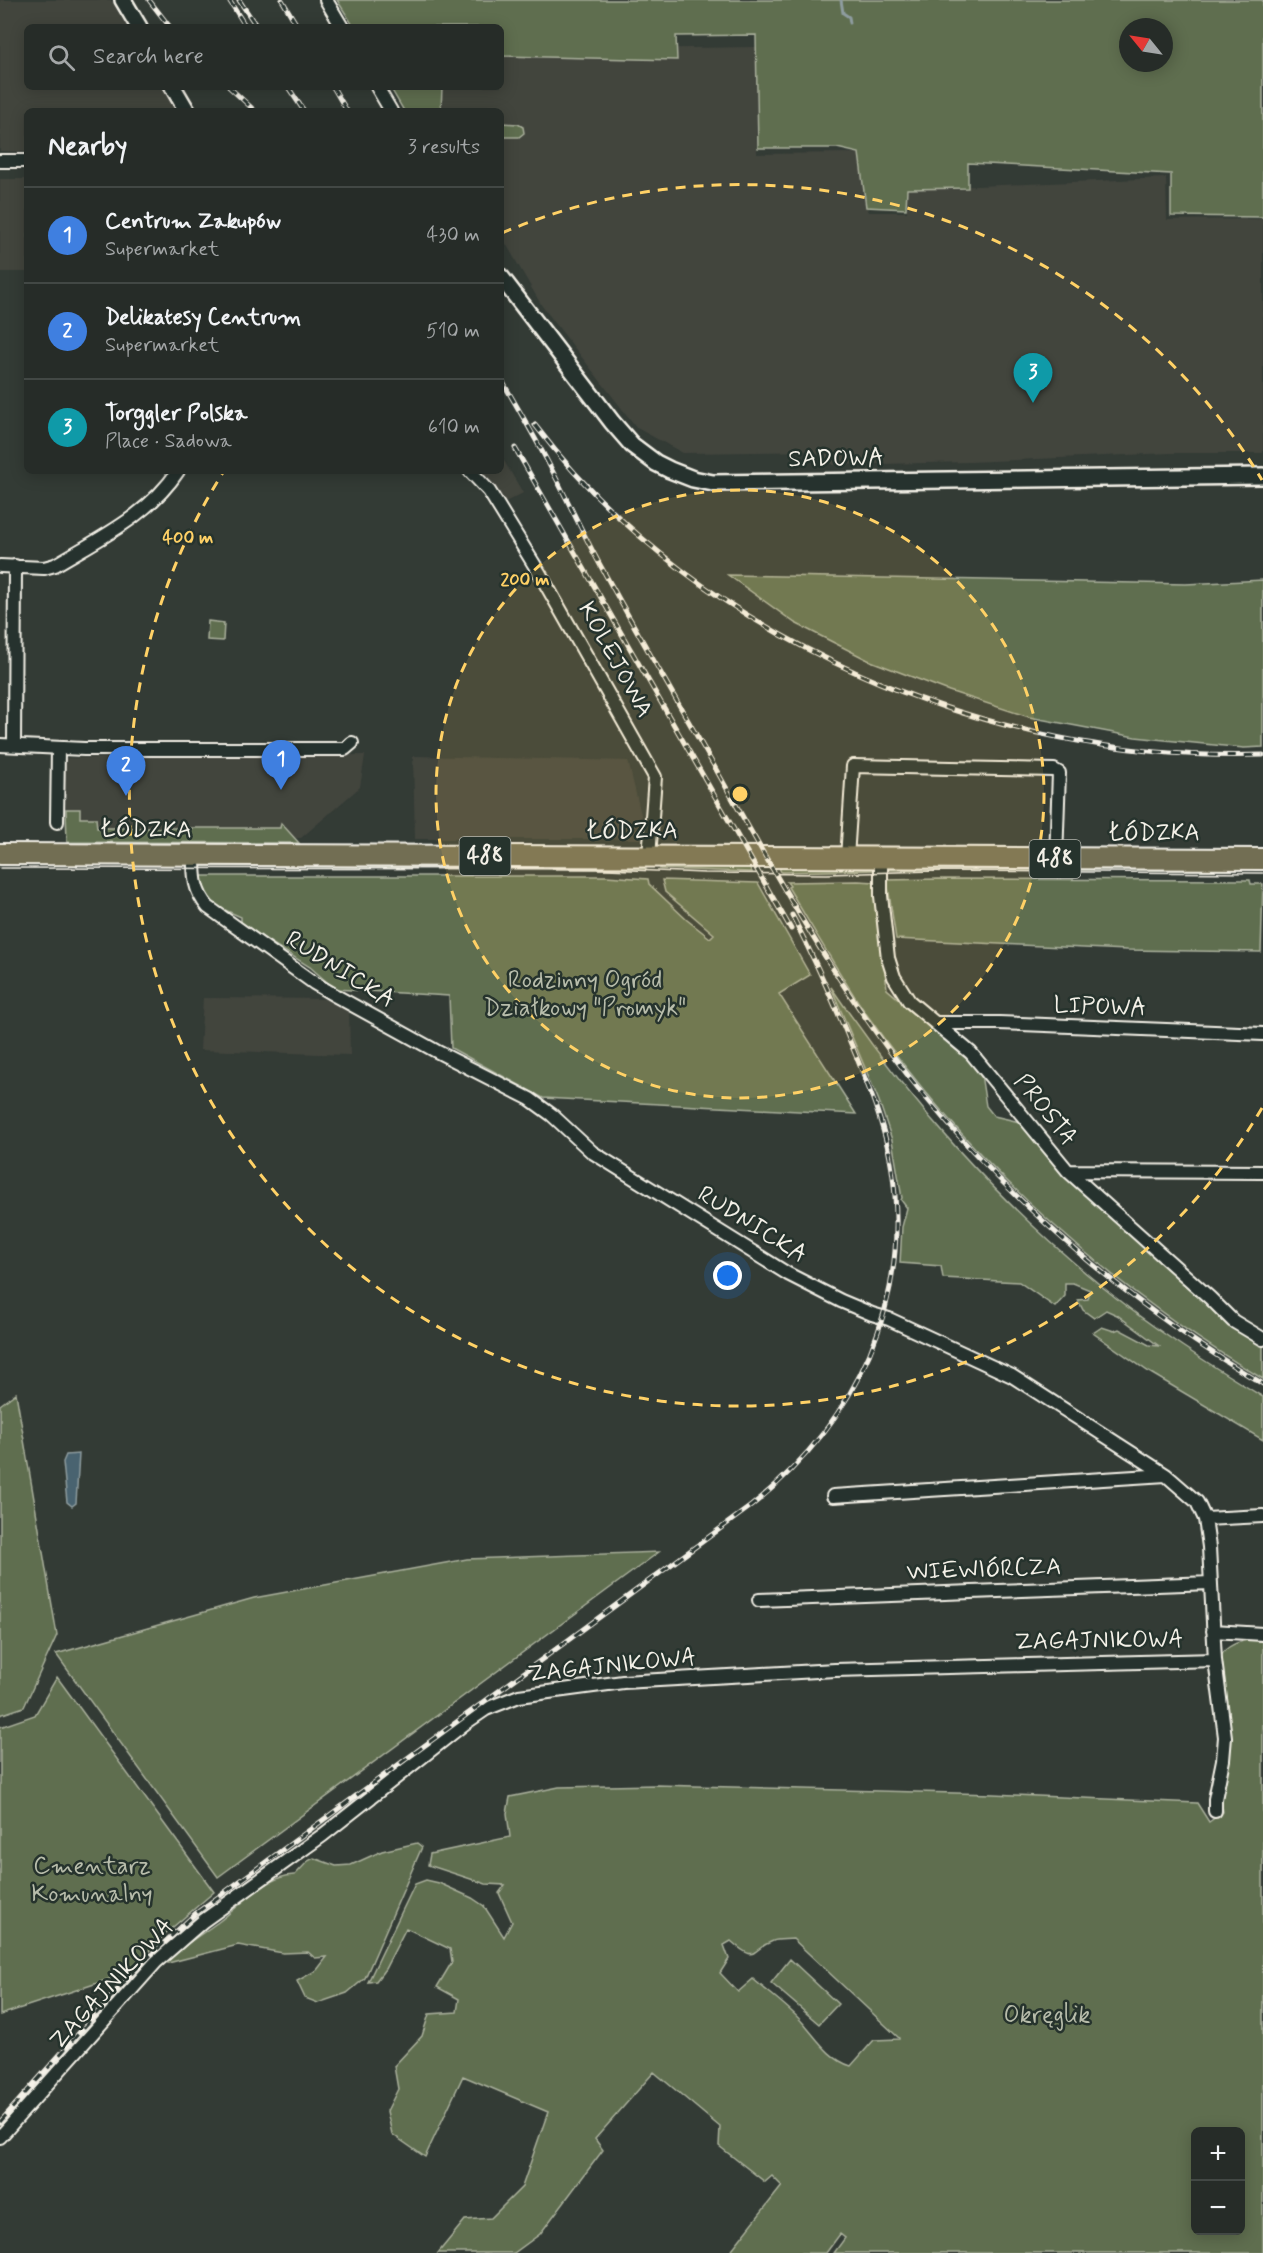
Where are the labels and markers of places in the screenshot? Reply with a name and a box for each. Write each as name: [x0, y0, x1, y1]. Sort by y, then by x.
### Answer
pin: 3: [1014, 354, 1052, 403]
pin: 1: [262, 740, 300, 790]
pin: 2: [106, 746, 146, 796]
centre of rings: [730, 784, 750, 804]

